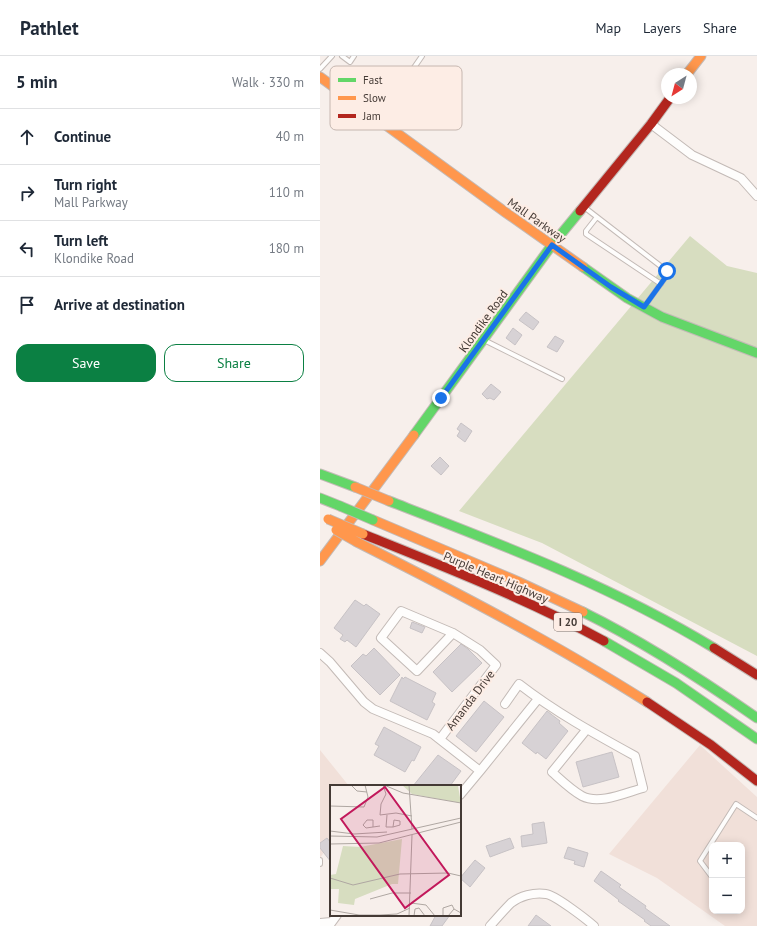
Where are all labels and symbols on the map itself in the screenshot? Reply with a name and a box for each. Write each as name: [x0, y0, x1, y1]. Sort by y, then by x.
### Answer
legend: [330, 66, 462, 130]
north arrow: [661, 68, 697, 104]
text: Fast: [363, 73, 383, 87]
text: Slow: [363, 91, 386, 105]
text: Jam: [362, 109, 381, 123]
street label: Mall Parkway: [505, 194, 570, 246]
route start: [658, 262, 676, 280]
street label: Klondike Road: [455, 287, 511, 355]
route end: [432, 389, 450, 407]
street label: Purple Heart Highway: [441, 548, 551, 606]
road number: I 20: [554, 613, 582, 631]
street label: Amanda Drive: [442, 667, 498, 733]
inset map: [330, 785, 461, 916]

